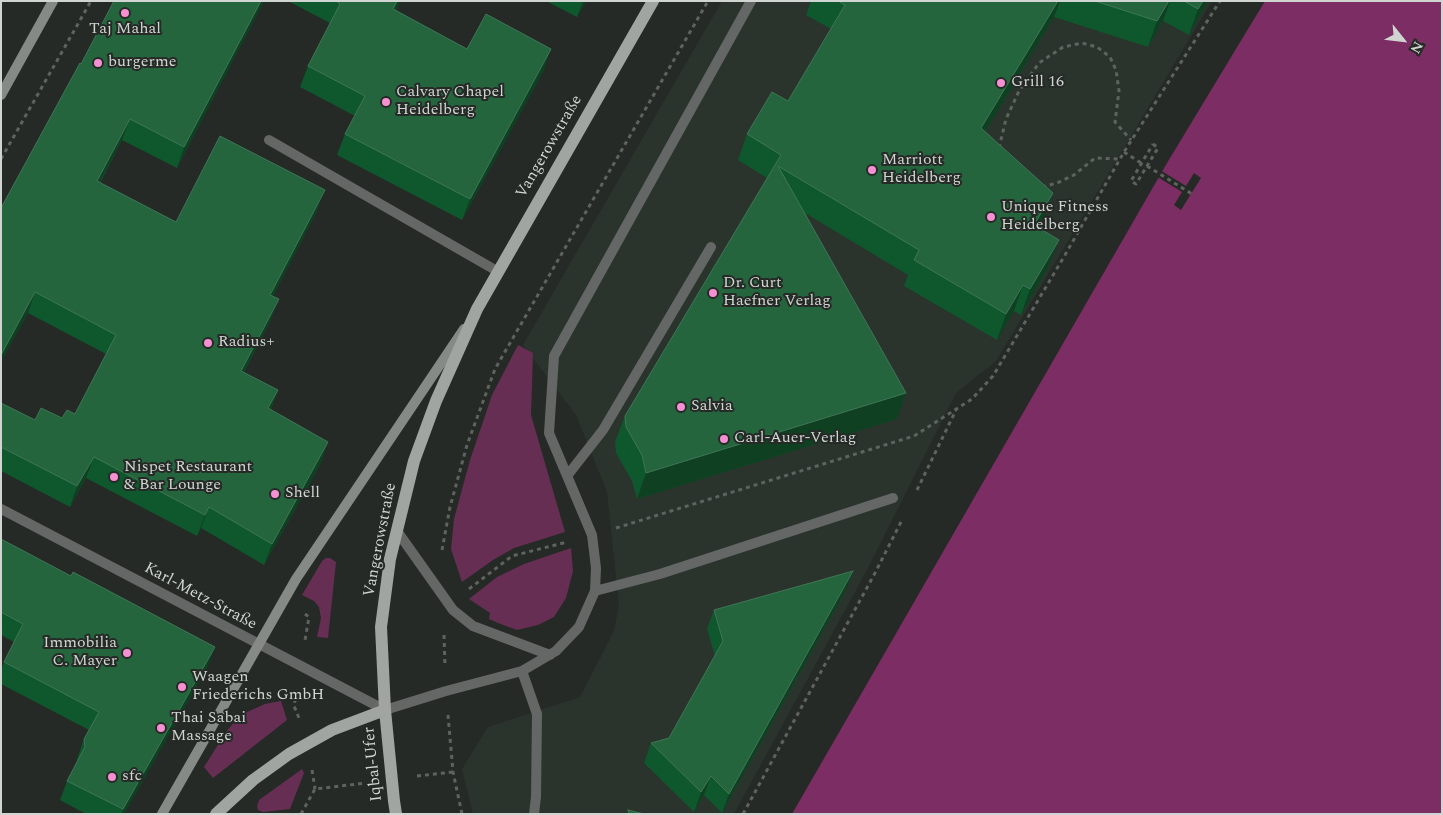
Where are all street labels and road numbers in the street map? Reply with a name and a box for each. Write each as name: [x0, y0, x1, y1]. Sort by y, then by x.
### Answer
street label: Vangerowstraße: [513, 92, 587, 202]
street label: Vangerowstraße: [361, 481, 401, 599]
street label: Karl-Metz-Straße: [140, 559, 260, 635]
street label: Iqbal-Ufer: [361, 726, 387, 802]

